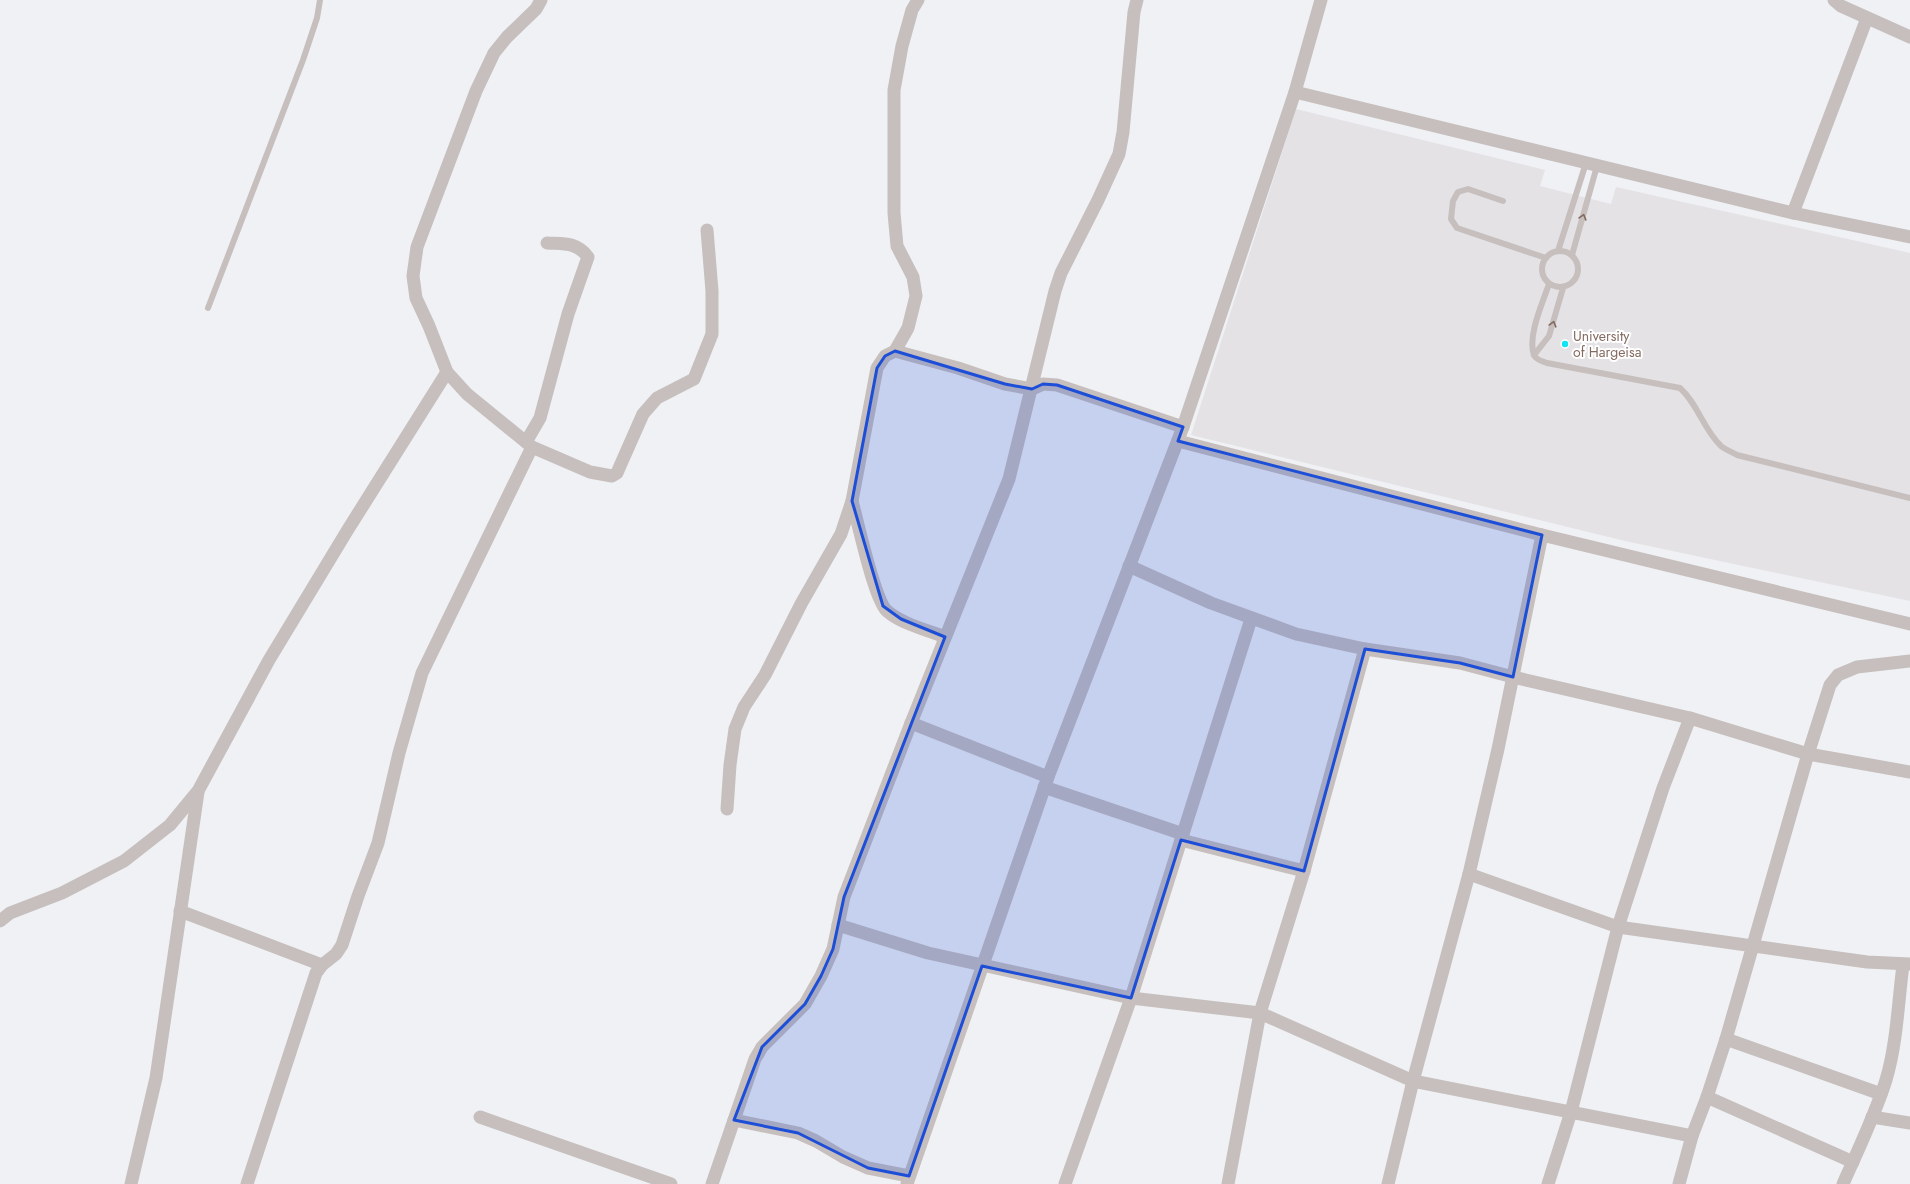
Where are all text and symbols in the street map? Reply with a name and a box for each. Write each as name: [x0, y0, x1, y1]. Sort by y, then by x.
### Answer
one-way arrow: [1578, 214, 1587, 221]
one-way arrow: [1548, 320, 1556, 327]
place label: University of Hargeisa: [1573, 326, 1641, 362]
marker: University of Hargeisa: [1560, 339, 1570, 349]

